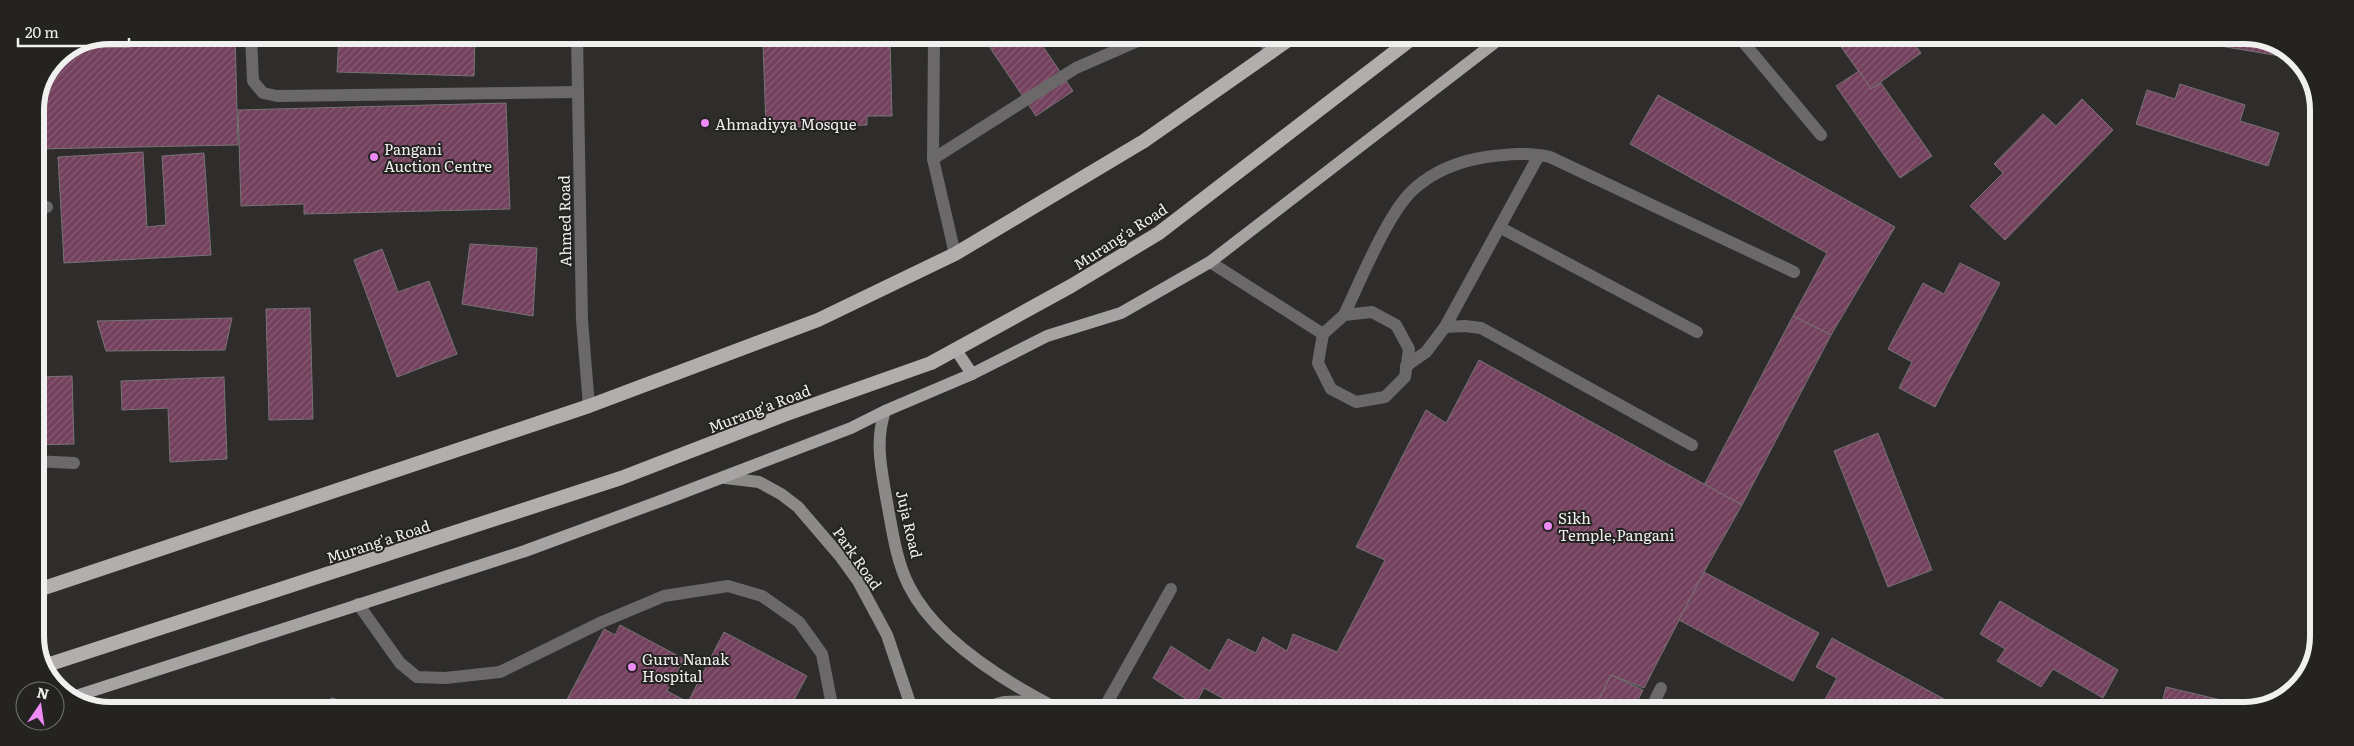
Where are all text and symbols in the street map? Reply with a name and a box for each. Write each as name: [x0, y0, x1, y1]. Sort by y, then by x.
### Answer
scale bar: [18, 15, 129, 47]
text: 20 m: [25, 20, 59, 43]
place label: Ahmadiyya Mosque: [715, 112, 857, 135]
marker: Ahmadiyya Mosque: [699, 117, 711, 129]
place label: Pangani Auction Centre: [384, 137, 492, 177]
marker: Pangani Auction Centre: [368, 151, 380, 163]
street label: Ahmed Road: [552, 175, 576, 267]
street label: Murang'a Road: [1068, 197, 1172, 275]
street label: Murang'a Road: [704, 378, 814, 438]
street label: Juja Road: [891, 488, 929, 560]
place label: Sikh Temple,Pangani: [1558, 506, 1675, 546]
street label: Murang'a Road: [323, 513, 433, 569]
marker: Sikh Temple,Pangani: [1542, 520, 1554, 532]
street label: Park Road: [828, 522, 888, 594]
place label: Guru Nanak Hospital: [642, 647, 730, 687]
marker: Guru Nanak Hospital: [626, 661, 638, 673]
north arrow: [15, 681, 65, 731]
text: N: [35, 681, 51, 703]

